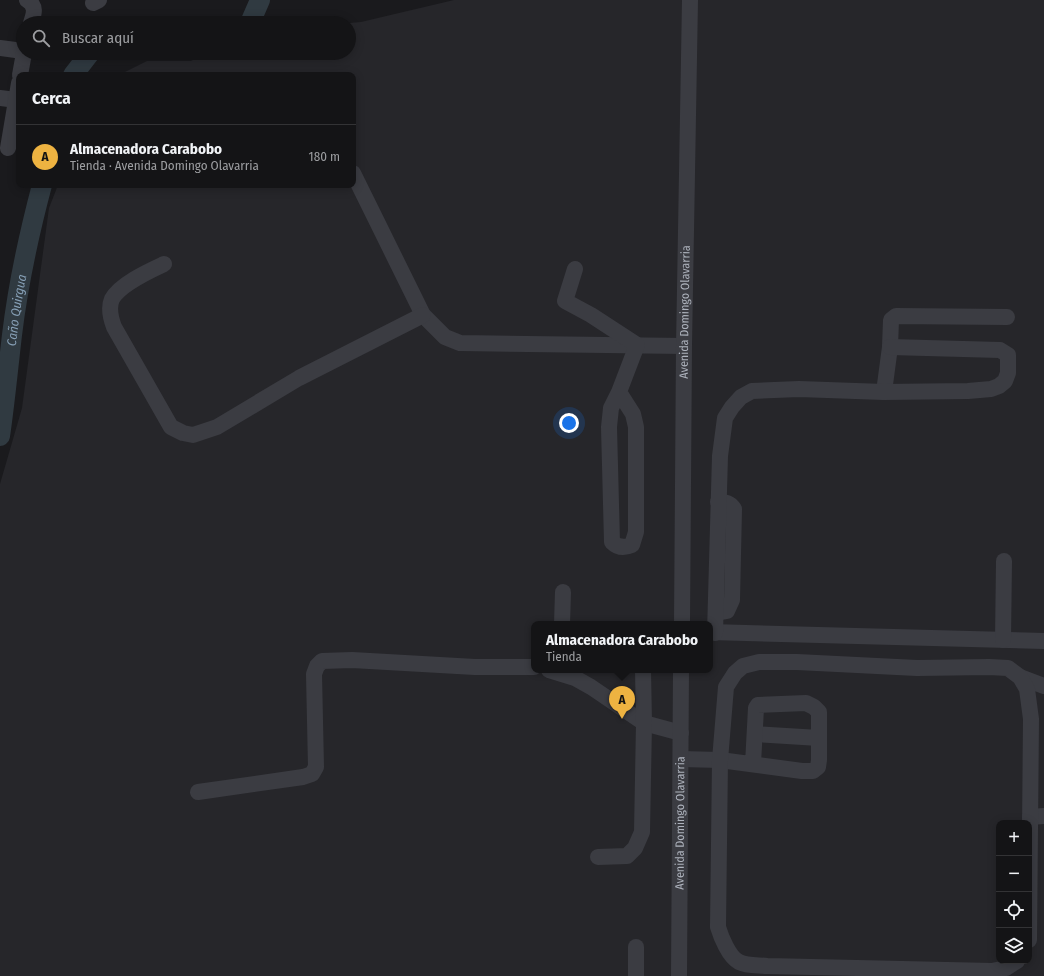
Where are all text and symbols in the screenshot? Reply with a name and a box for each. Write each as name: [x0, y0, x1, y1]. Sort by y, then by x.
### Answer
search box: [16, 16, 356, 60]
icon: search: [30, 27, 52, 49]
text: Buscar aquí: [62, 29, 134, 47]
text: Cerca: [32, 88, 71, 109]
text: Almacenadora Carabobo: [70, 140, 222, 158]
text: A: [41, 149, 49, 164]
text: 180 m: [309, 149, 340, 164]
text: Tienda · Avenida Domingo Olavarria: [70, 158, 259, 173]
street label: Avenida Domingo Olavarria: [677, 245, 693, 379]
water label: Caño Quirgua: [4, 273, 29, 347]
your location: [559, 413, 579, 433]
popup: [531, 621, 713, 673]
text: Almacenadora Carabobo: [546, 631, 698, 649]
text: Tienda: [546, 649, 582, 664]
pin: A: [609, 686, 635, 719]
street label: Avenida Domingo Olavarria: [673, 756, 687, 890]
map controls: [996, 820, 1032, 964]
button: +: [996, 820, 1032, 856]
button: −: [996, 856, 1032, 892]
button: locate: [996, 892, 1032, 928]
button: layers: [996, 928, 1032, 964]

